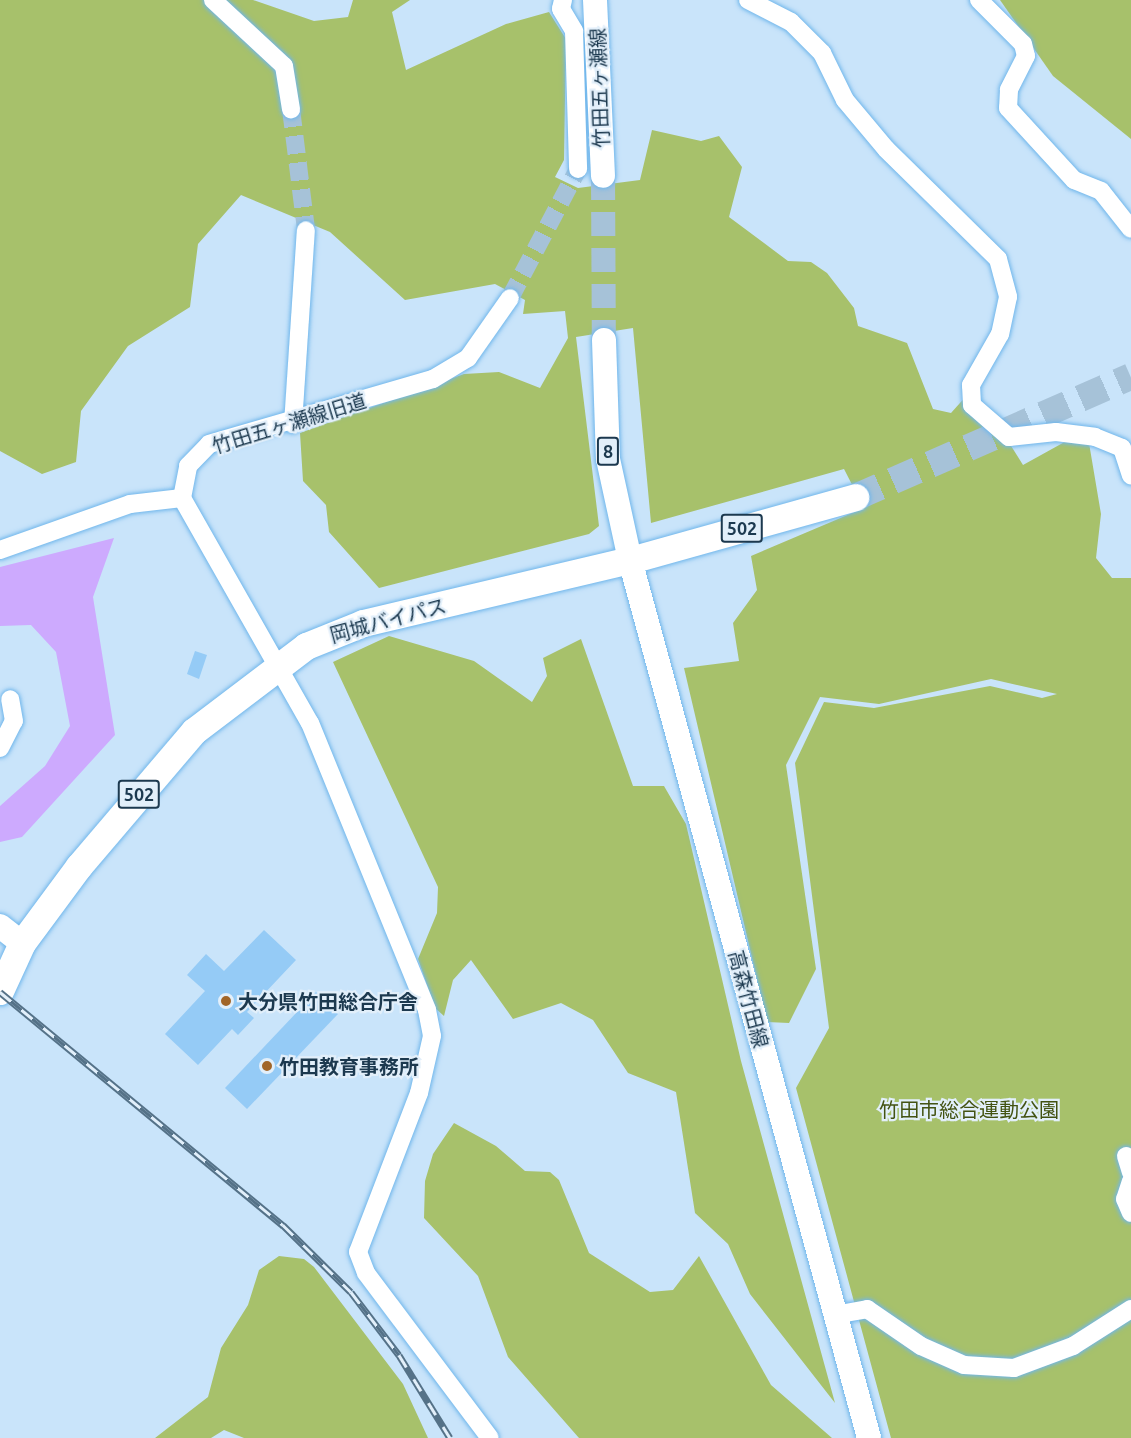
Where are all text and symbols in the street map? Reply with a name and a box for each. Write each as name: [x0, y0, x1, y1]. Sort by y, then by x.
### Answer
street label: 竹田五ヶ瀬線: [585, 28, 613, 148]
street label: 竹田五ヶ瀬線旧道: [209, 388, 369, 458]
road number: 8: [596, 436, 620, 466]
road number: 502: [720, 513, 764, 543]
street label: 岡城バイパス: [327, 593, 449, 647]
road number: 502: [116, 779, 162, 809]
street label: 高森竹田線: [724, 948, 774, 1050]
place label: 大分県竹田総合庁舎: [238, 989, 418, 1013]
marker: 大分県竹田総合庁舎: [219, 994, 233, 1008]
place label: 竹田教育事務所: [279, 1054, 419, 1078]
marker: 竹田教育事務所: [260, 1059, 274, 1073]
park label: 竹田市総合運動公園: [879, 1097, 1059, 1121]

